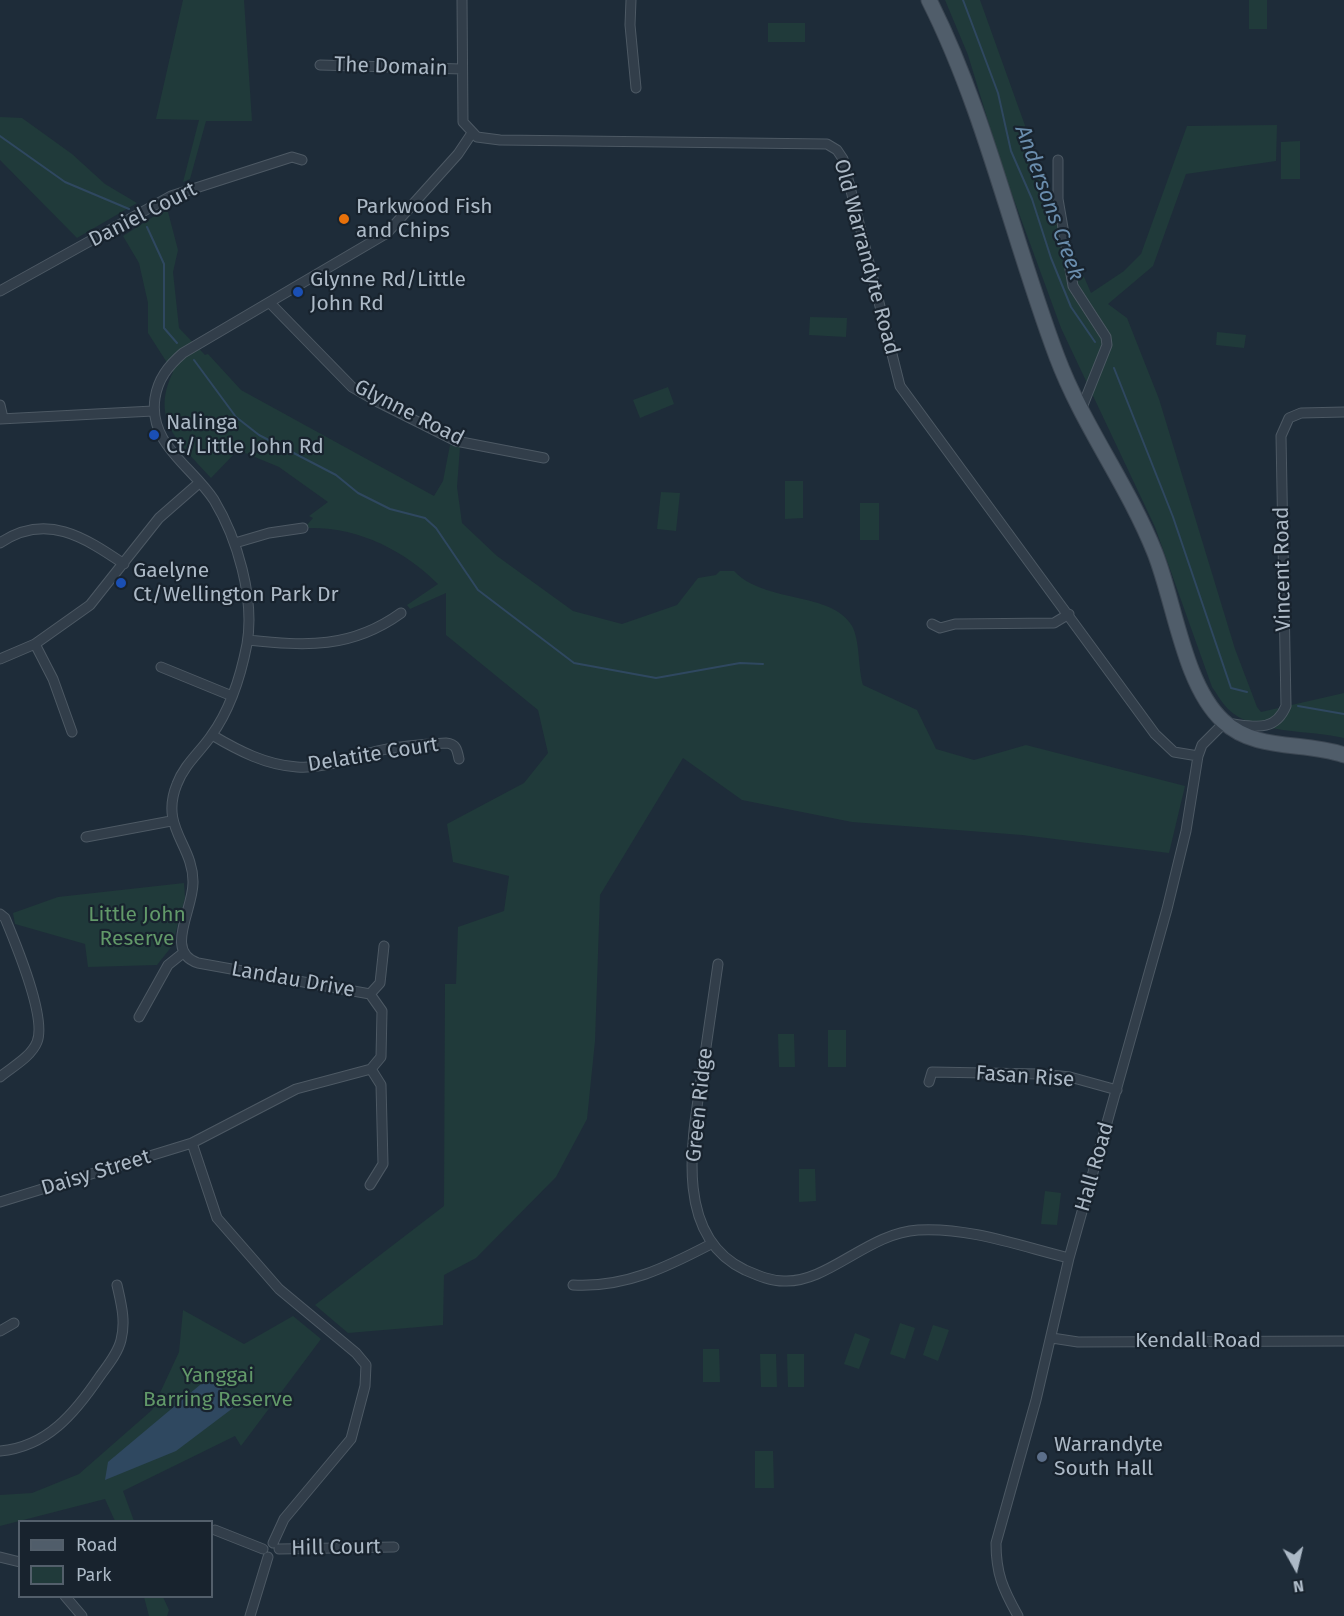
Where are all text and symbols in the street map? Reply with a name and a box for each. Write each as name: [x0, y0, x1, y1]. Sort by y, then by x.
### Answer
street label: The Domain: [334, 52, 448, 82]
water label: Andersons Creek: [1009, 122, 1089, 284]
street label: Old Warrandyte Road: [828, 156, 904, 358]
street label: Daniel Court: [85, 177, 201, 253]
place label: Parkwood Fish and Chips: [356, 194, 493, 244]
marker: Parkwood Fish and Chips: [337, 212, 351, 226]
place label: Glynne Rd/Little John Rd: [310, 267, 466, 317]
marker: Glynne Rd/Little John Rd: [291, 285, 305, 299]
street label: Glynne Road: [350, 375, 468, 451]
place label: Nalinga Ct/Little John Rd: [166, 410, 324, 460]
marker: Nalinga Ct/Little John Rd: [147, 428, 161, 442]
street label: Vincent Road: [1269, 506, 1297, 632]
place label: Gaelyne Ct/Wellington Park Dr: [133, 558, 339, 608]
marker: Gaelyne Ct/Wellington Park Dr: [114, 576, 128, 590]
street label: Delatite Court: [306, 732, 440, 778]
park label: Little John Reserve: [88, 902, 186, 952]
street label: Landau Drive: [229, 957, 357, 1003]
street label: Green Ridge: [681, 1047, 719, 1163]
street label: Fasan Rise: [975, 1061, 1075, 1093]
street label: Hall Road: [1070, 1119, 1120, 1215]
street label: Daisy Street: [38, 1144, 154, 1202]
street label: Kendall Road: [1135, 1328, 1261, 1354]
park label: Yanggai Barring Reserve: [143, 1363, 293, 1413]
place label: Warrandyte South Hall: [1054, 1432, 1163, 1482]
marker: Warrandyte South Hall: [1035, 1450, 1049, 1464]
legend: [18, 1520, 213, 1598]
text: Road: [76, 1534, 118, 1556]
street label: Hill Court: [291, 1535, 381, 1561]
north arrow: [1266, 1538, 1326, 1598]
text: Park: [76, 1564, 111, 1586]
text: N: [1292, 1576, 1305, 1596]

